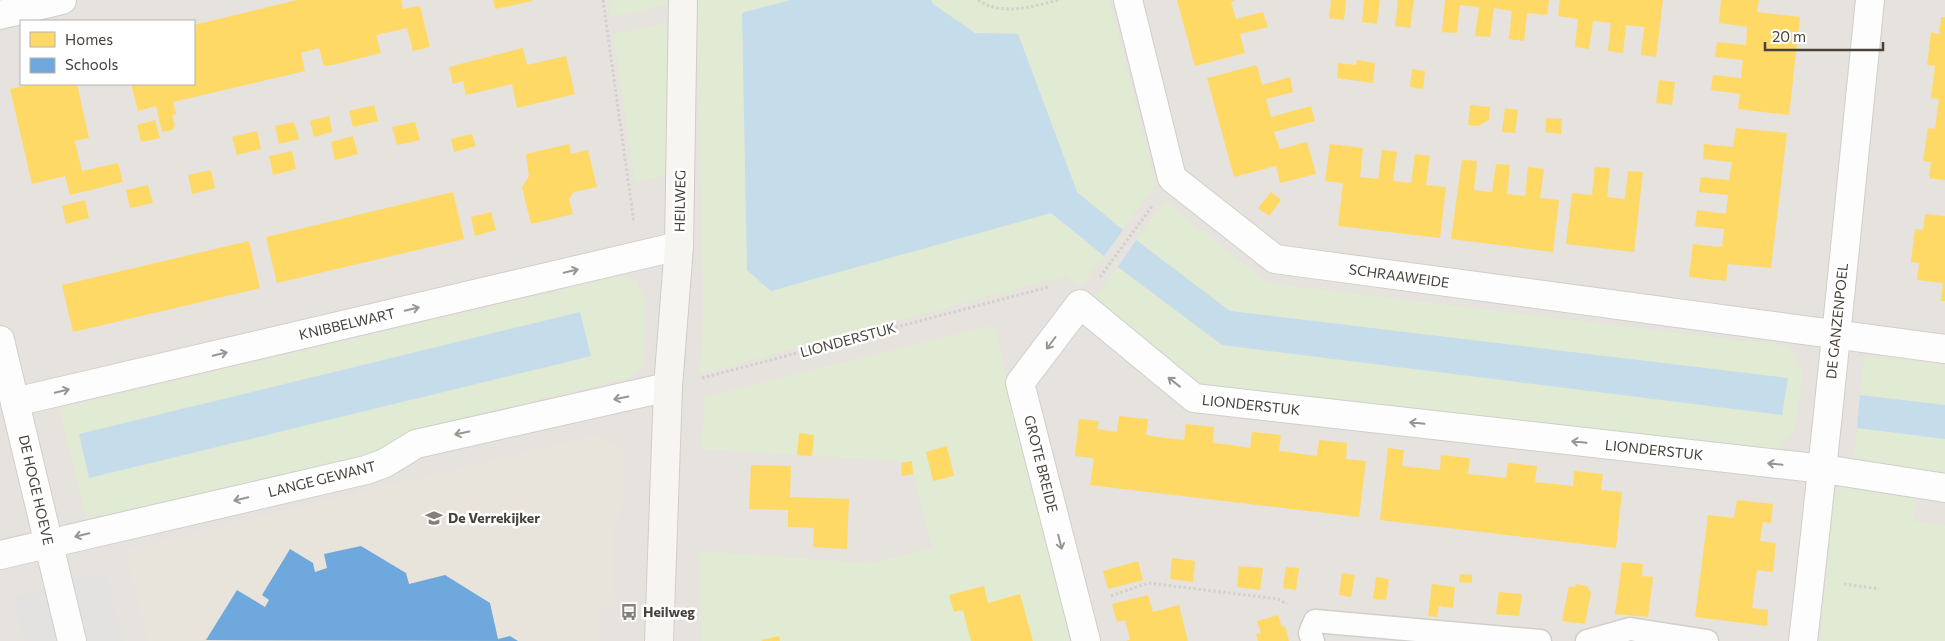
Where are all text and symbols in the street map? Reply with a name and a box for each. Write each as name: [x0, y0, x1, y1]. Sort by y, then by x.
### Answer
legend: [20, 20, 195, 85]
scale bar: [1765, 20, 1882, 52]
text: 20 m: [1772, 27, 1806, 45]
text: Homes: [65, 30, 113, 48]
text: Schools: [65, 55, 119, 73]
street label: HEILWEG: [670, 170, 689, 232]
street label: SCHRAAWEIDE: [1348, 260, 1450, 291]
street label: DE GANZENPOEL: [1822, 262, 1851, 380]
one-way arrow: [562, 266, 578, 275]
street label: KNIBBELWART: [297, 304, 397, 343]
one-way arrow: [404, 304, 420, 313]
street label: LIONDERSTUK: [798, 319, 898, 360]
one-way arrow: [1045, 336, 1056, 349]
one-way arrow: [212, 349, 228, 358]
one-way arrow: [1168, 377, 1181, 388]
one-way arrow: [53, 386, 69, 395]
street label: LIONDERSTUK: [1201, 391, 1301, 418]
one-way arrow: [613, 394, 629, 403]
street label: GROTE BREIDE: [1021, 413, 1062, 514]
one-way arrow: [1410, 418, 1426, 428]
one-way arrow: [455, 429, 471, 438]
street label: DE HOGE HOEVE: [16, 433, 57, 547]
street label: LIONDERSTUK: [1604, 436, 1704, 463]
one-way arrow: [1571, 437, 1587, 447]
street label: LANGE GEWANT: [266, 457, 378, 500]
one-way arrow: [1767, 459, 1783, 469]
one-way arrow: [233, 495, 249, 504]
school or university icon: De Verrekijker: [424, 508, 444, 528]
place label: De Verrekijker: [448, 509, 540, 526]
one-way arrow: [75, 531, 91, 540]
one-way arrow: [1056, 534, 1066, 550]
bus stop icon: Heilweg: [619, 602, 639, 622]
place label: Heilweg: [643, 603, 695, 620]

